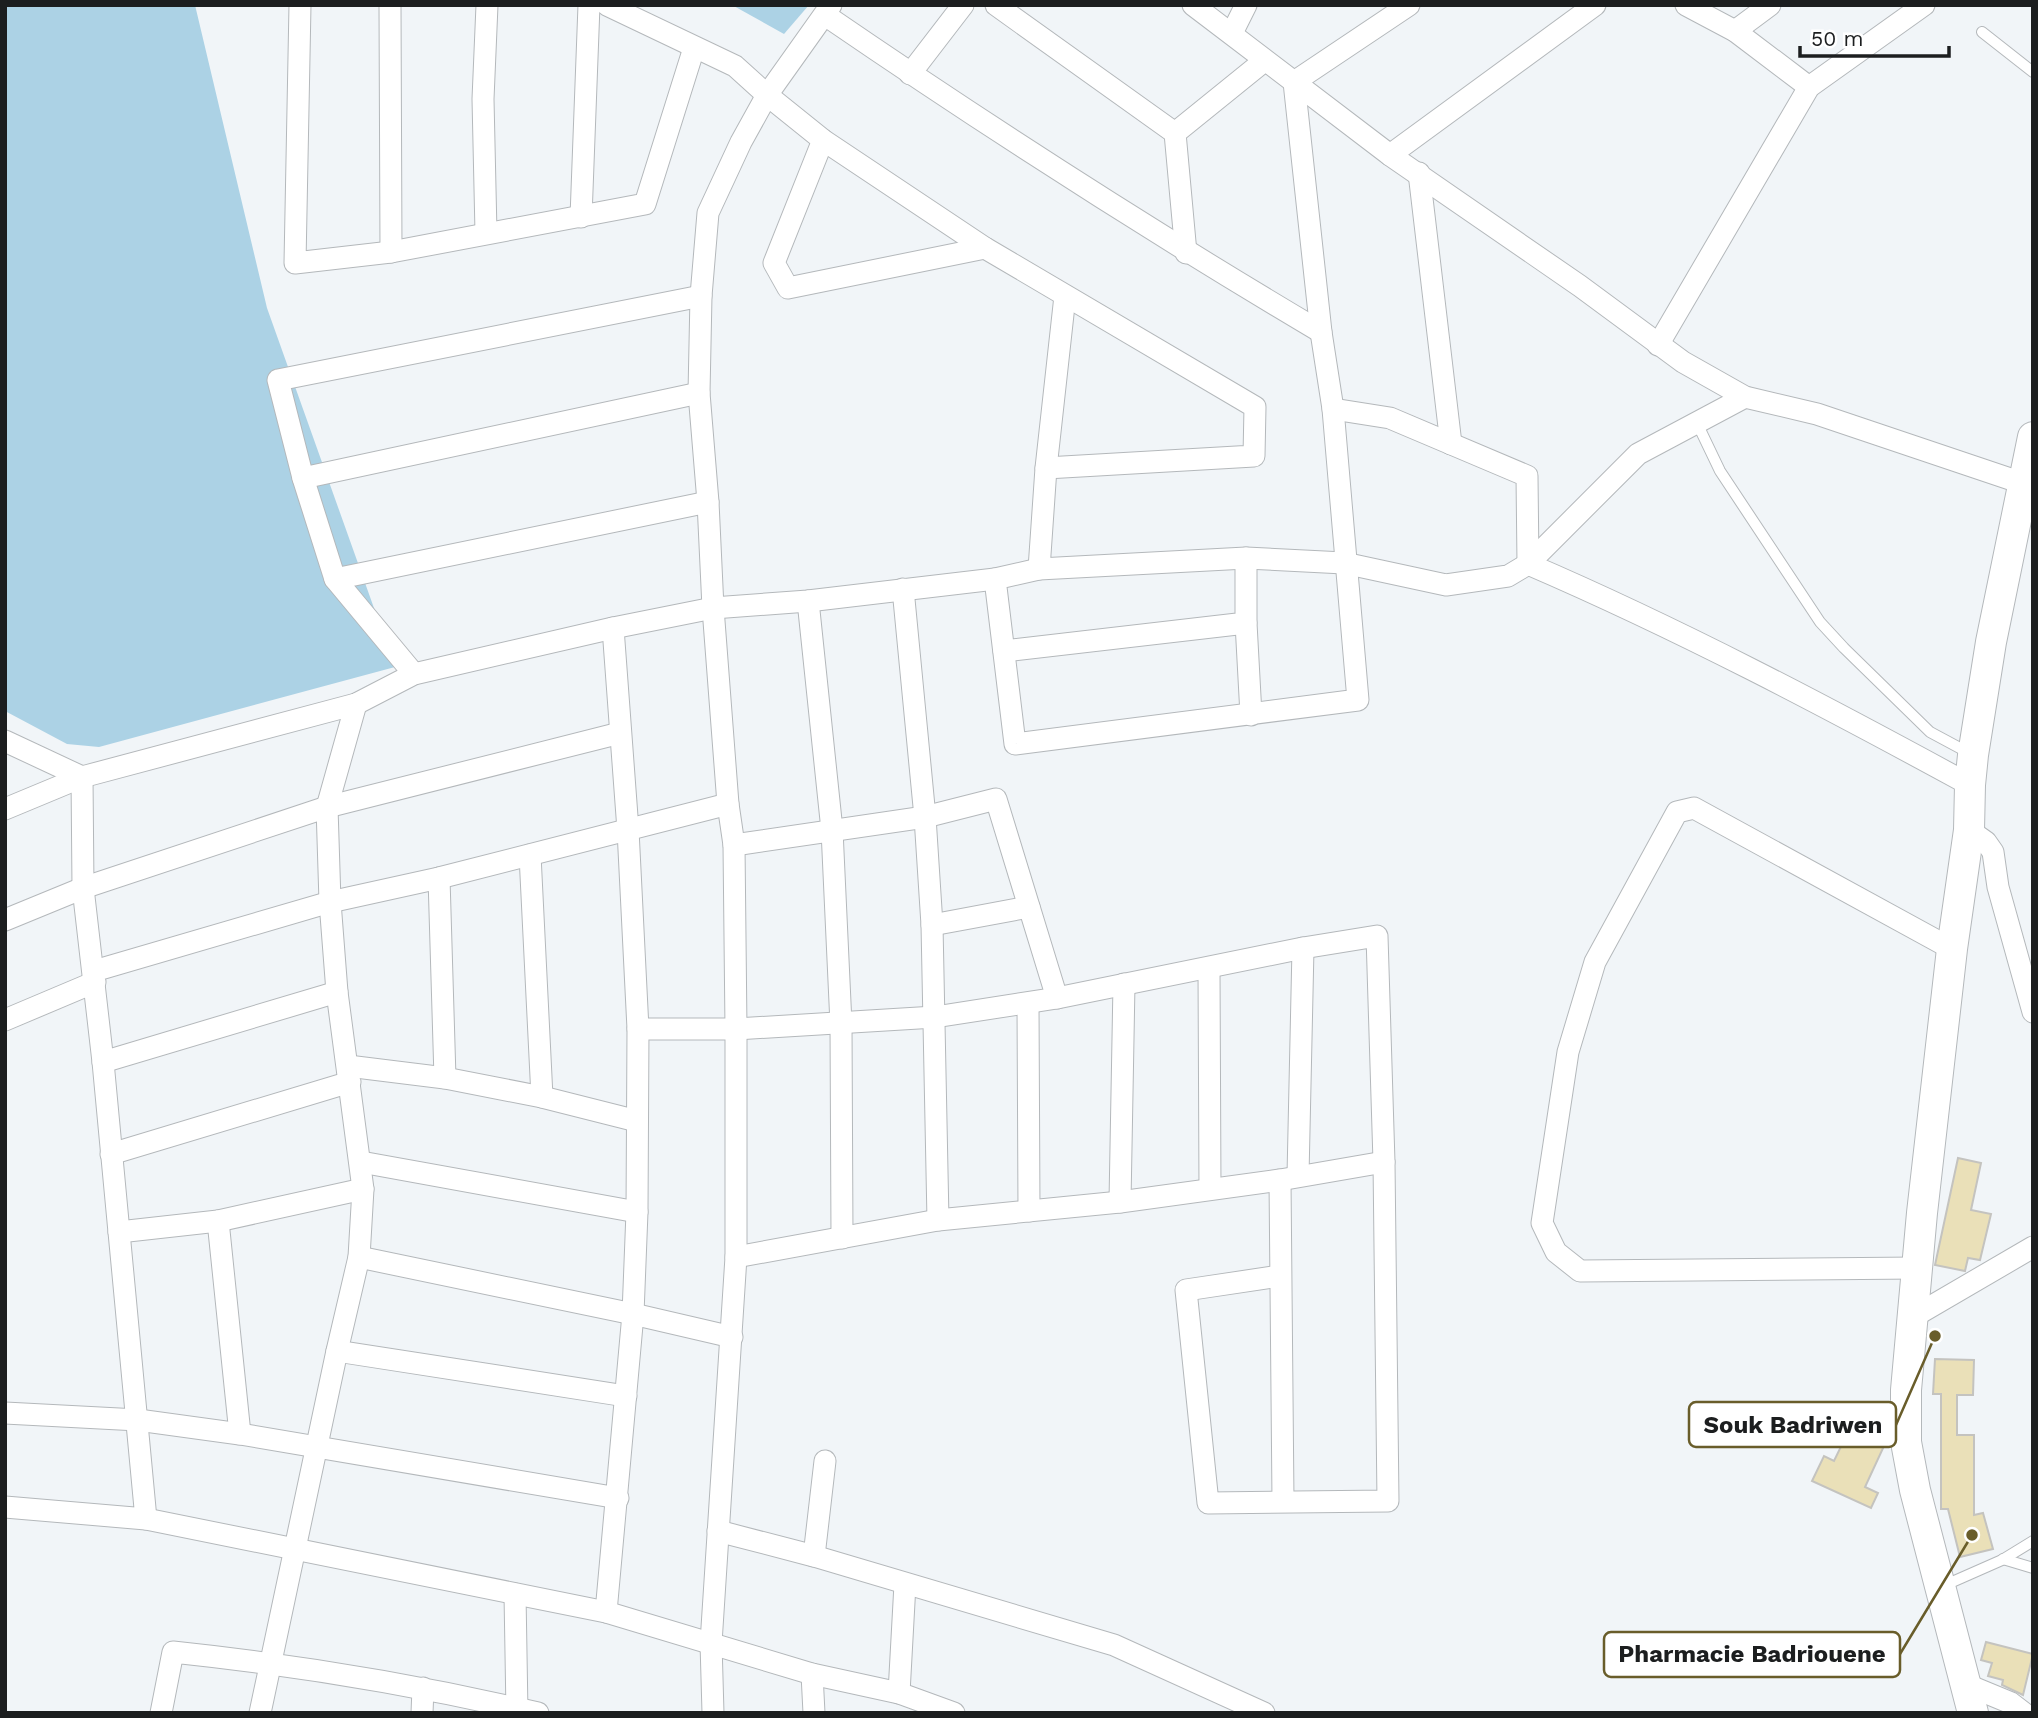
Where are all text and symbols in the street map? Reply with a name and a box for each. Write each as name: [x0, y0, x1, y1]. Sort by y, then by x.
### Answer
scale bar: [1800, 14, 1949, 58]
text: 50 m: [1811, 26, 1863, 51]
callout: Souk Badriwen: [1689, 1402, 1896, 1447]
text: Souk Badriwen: [1704, 1411, 1882, 1439]
callout: Pharmacie Badriouene: [1604, 1632, 1900, 1677]
text: Pharmacie Badriouene: [1618, 1640, 1886, 1668]

